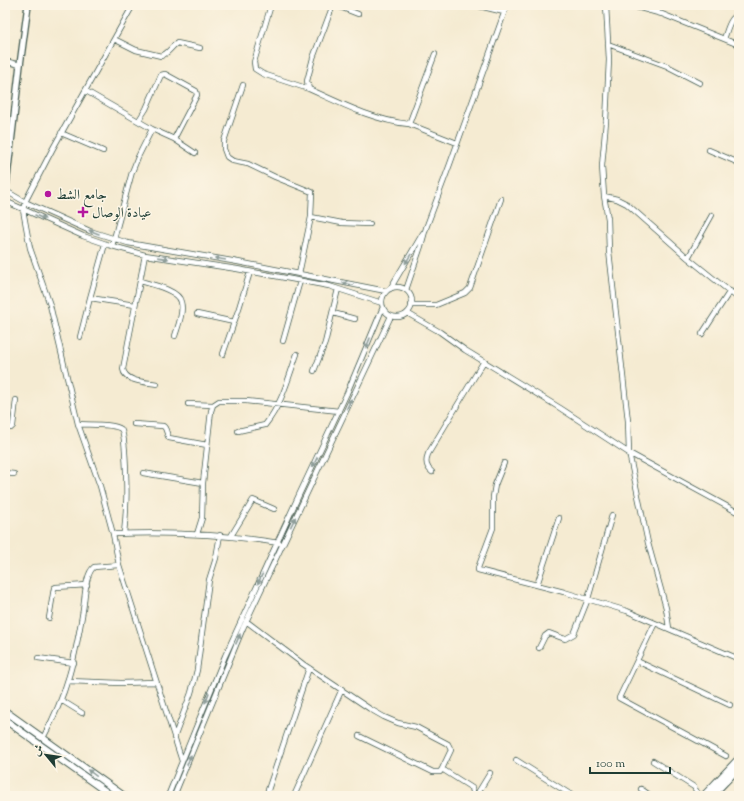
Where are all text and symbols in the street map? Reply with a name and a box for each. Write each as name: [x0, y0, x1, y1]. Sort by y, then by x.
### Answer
place label: جامع الشط: [56, 186, 107, 208]
marker: جامع الشط: [43, 189, 53, 199]
place label: عيادة الوصال: [92, 204, 152, 224]
marker: عيادة الوصال: [77, 206, 89, 218]
one-way arrow: [35, 215, 47, 221]
one-way arrow: [87, 228, 99, 234]
one-way arrow: [404, 253, 411, 265]
one-way arrow: [157, 255, 169, 261]
one-way arrow: [214, 256, 227, 262]
one-way arrow: [342, 280, 354, 286]
one-way arrow: [365, 338, 371, 349]
one-way arrow: [346, 399, 352, 410]
one-way arrow: [312, 456, 318, 467]
one-way arrow: [290, 516, 296, 527]
one-way arrow: [257, 574, 263, 585]
one-way arrow: [235, 634, 241, 645]
one-way arrow: [204, 693, 210, 705]
north arrow: [26, 735, 66, 775]
text: ش: [28, 742, 48, 759]
scale bar: [590, 749, 670, 775]
one-way arrow: [186, 754, 192, 765]
text: 100 m: [596, 755, 625, 773]
one-way arrow: [87, 769, 97, 777]

